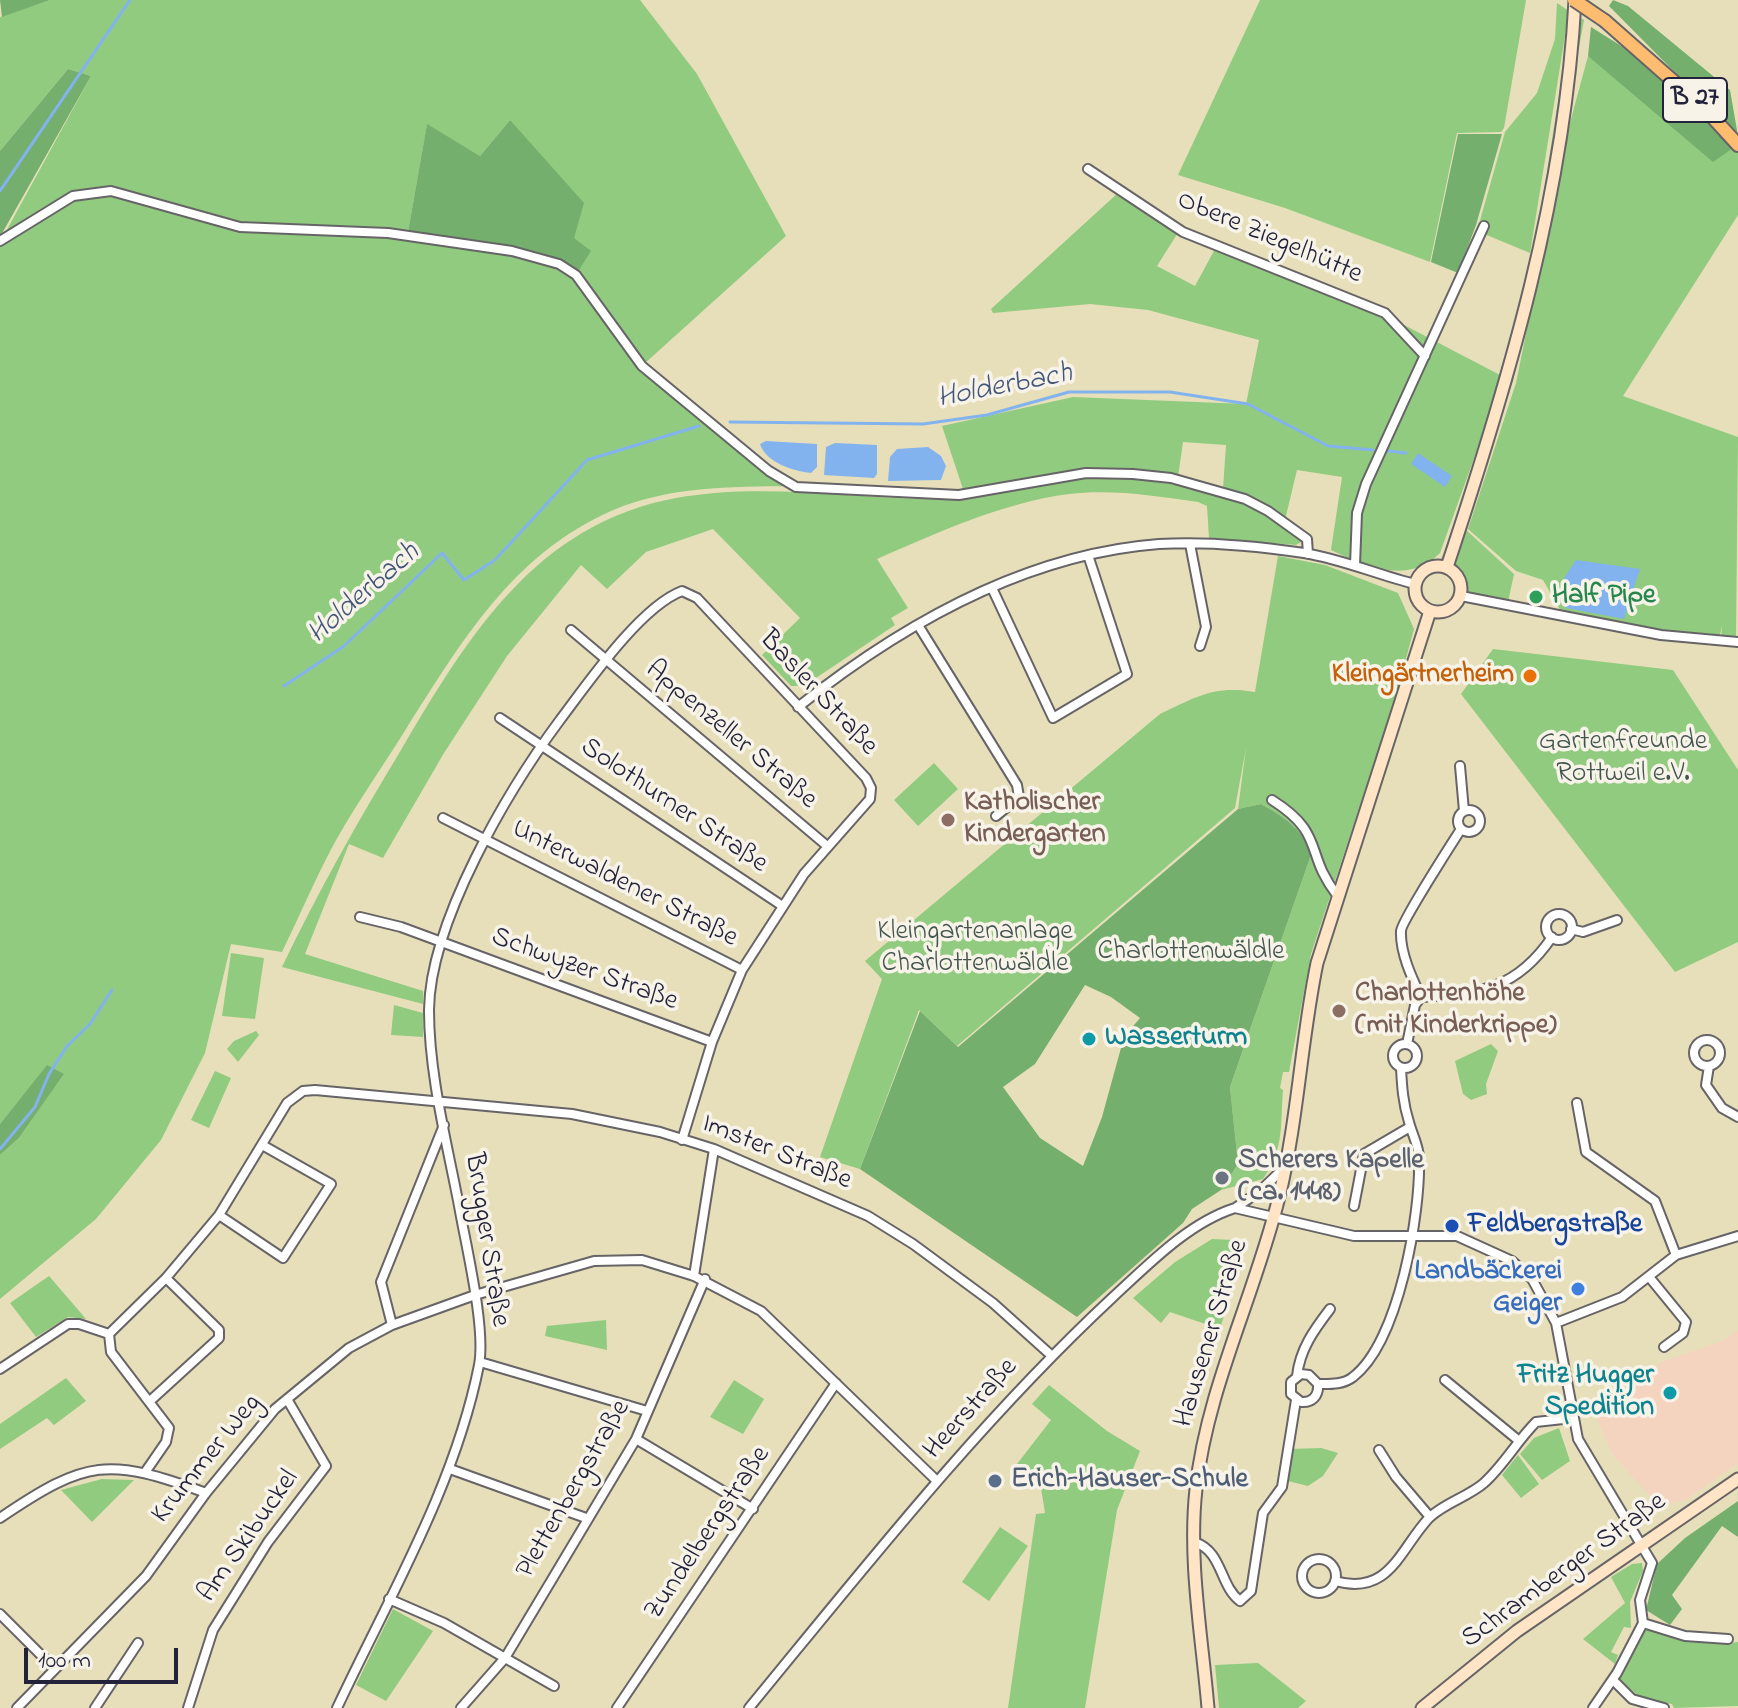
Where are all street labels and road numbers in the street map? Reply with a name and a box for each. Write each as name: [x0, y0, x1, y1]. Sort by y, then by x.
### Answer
road number: B 27: [1663, 78, 1727, 122]
street label: Obere Ziegelhütte: [1171, 185, 1367, 293]
street label: Basler Straße: [750, 624, 884, 764]
street label: Appenzeller Straße: [637, 654, 823, 818]
street label: Solothurner Straße: [573, 732, 773, 882]
street label: Unterwaldener Straße: [505, 814, 743, 956]
street label: Schwyzer Straße: [486, 922, 682, 1020]
street label: Imster Straße: [696, 1109, 856, 1199]
street label: Brugger Straße: [455, 1151, 515, 1329]
street label: Hausener Straße: [1168, 1236, 1258, 1432]
street label: Heerstraße: [918, 1352, 1026, 1468]
street label: Krummer Weg: [146, 1389, 270, 1531]
street label: Plettenbergstraße: [510, 1395, 640, 1585]
street label: Zundelbergstraße: [639, 1441, 779, 1627]
street label: Am Skibuckel: [192, 1464, 308, 1610]
street label: Schramberger Straße: [1456, 1487, 1674, 1657]

